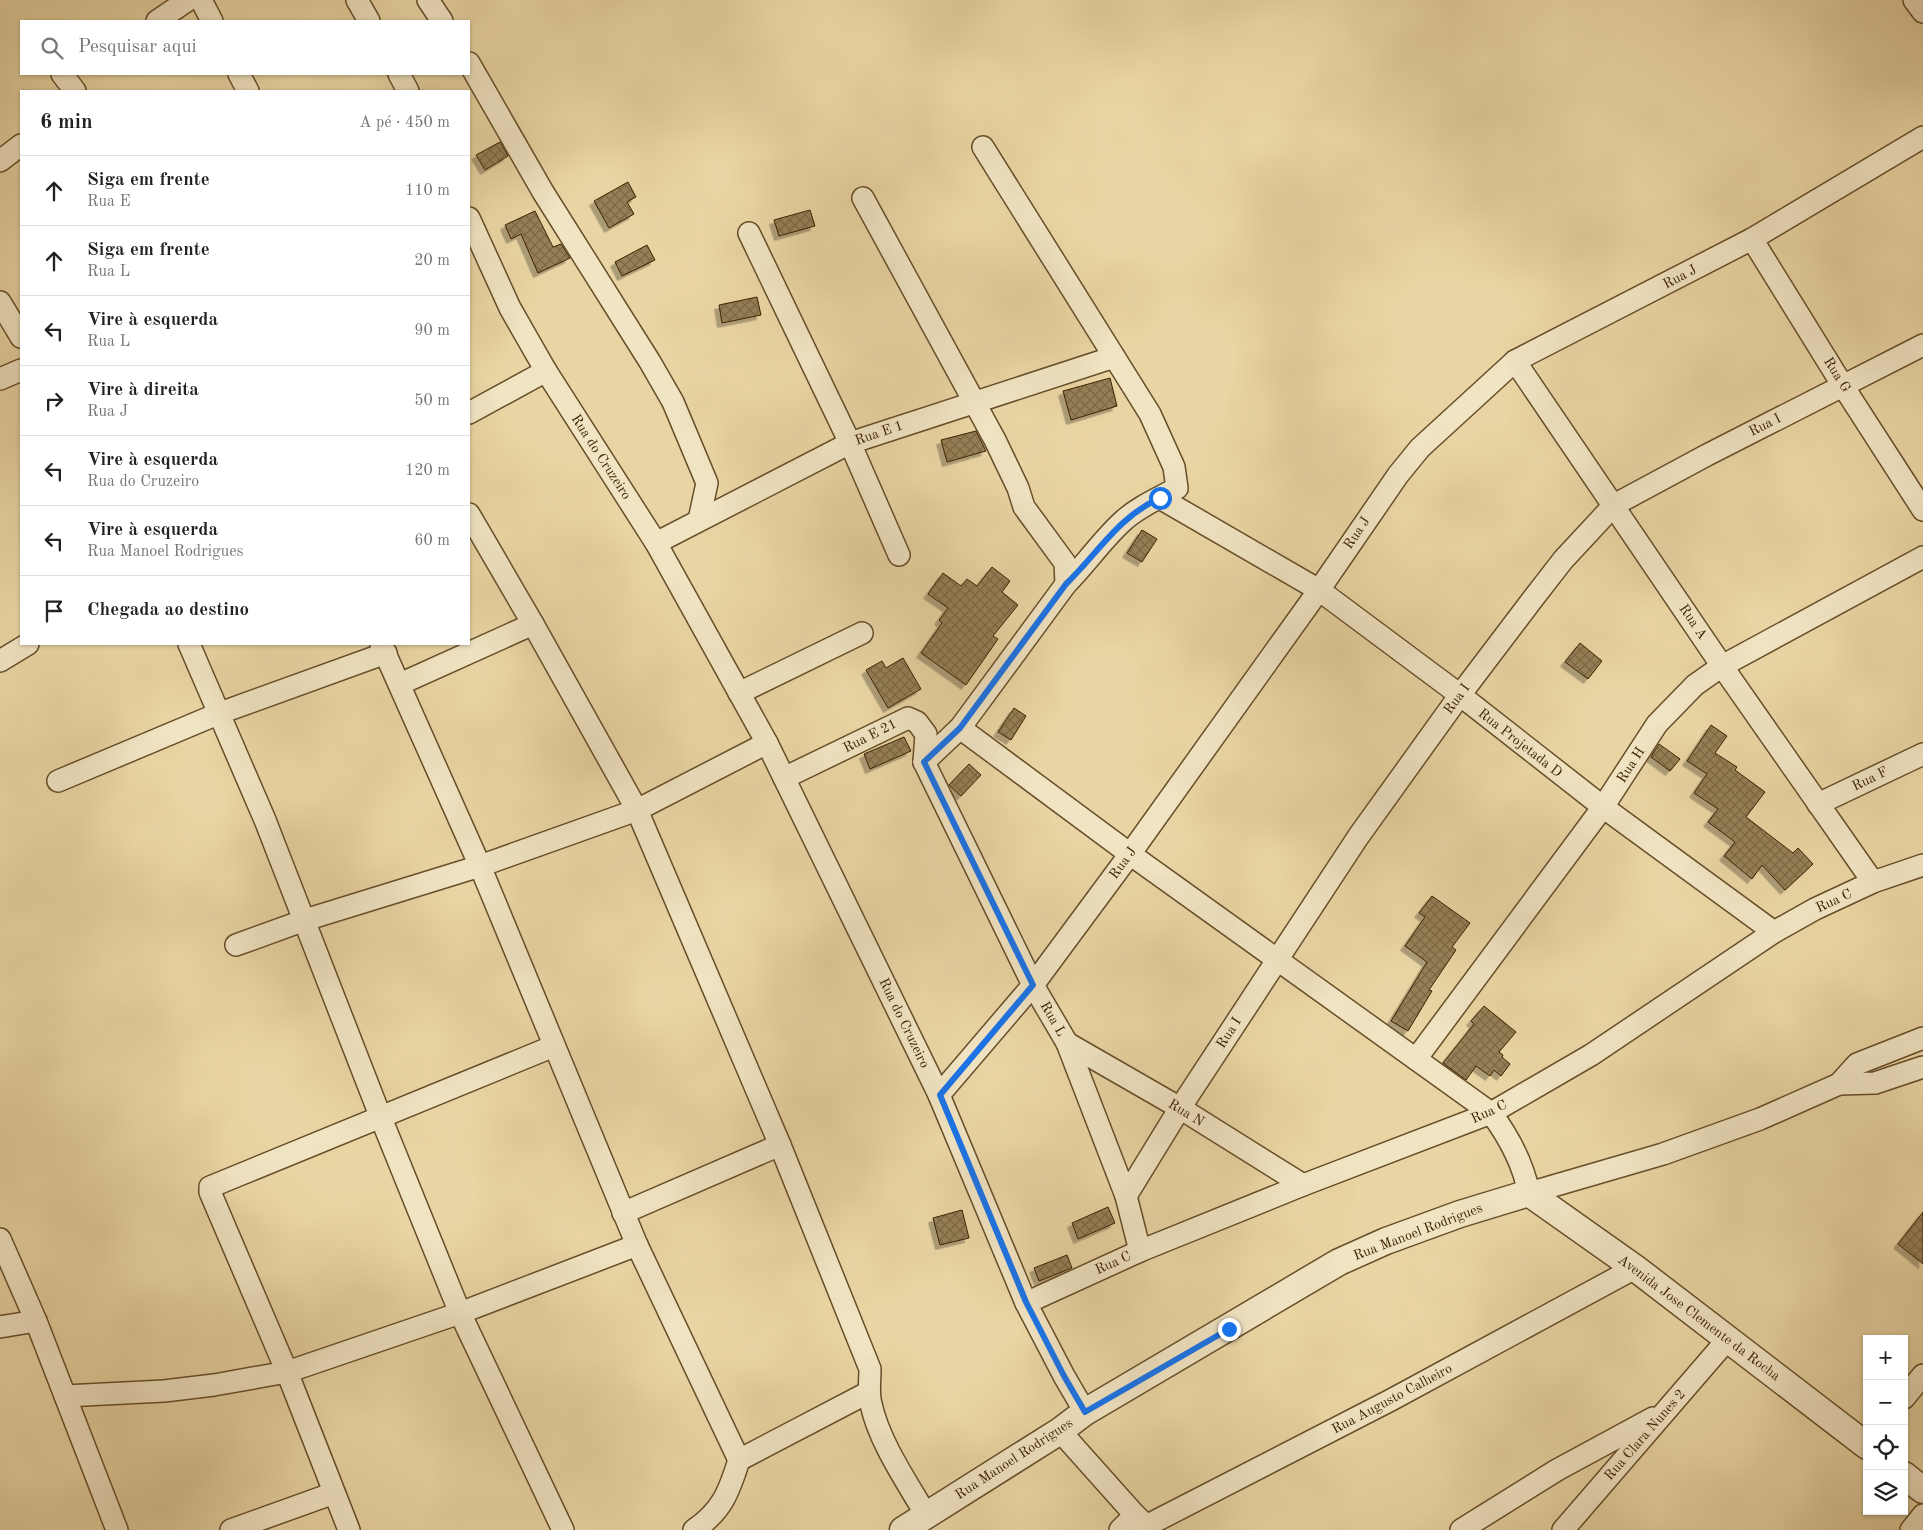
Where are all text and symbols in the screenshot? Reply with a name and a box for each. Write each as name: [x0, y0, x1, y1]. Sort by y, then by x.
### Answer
search box: [20, 20, 470, 75]
icon: search: [38, 34, 66, 62]
text: Pesquisar aqui: [78, 38, 197, 57]
text: 6 min: [40, 112, 93, 133]
text: A pé · 450 m: [359, 115, 450, 131]
text: Siga em frente: [87, 171, 210, 190]
icon: ahead: [40, 177, 68, 205]
text: 110 m: [405, 183, 450, 199]
text: Rua E: [87, 194, 130, 210]
text: Siga em frente: [87, 241, 210, 260]
icon: ahead: [40, 247, 68, 275]
text: 20 m: [414, 253, 450, 269]
street label: Rua J: [1661, 262, 1700, 292]
text: Rua L: [87, 264, 130, 280]
text: Vire à esquerda: [87, 311, 218, 330]
icon: left: [40, 317, 68, 345]
text: 90 m: [414, 323, 450, 339]
text: Rua L: [87, 334, 130, 350]
street label: Rua G: [1821, 355, 1853, 395]
text: Vire à direita: [87, 381, 199, 400]
icon: right: [40, 387, 68, 415]
text: 50 m: [414, 393, 450, 409]
text: Rua J: [87, 404, 128, 420]
street label: Rua I: [1747, 411, 1783, 439]
street label: Rua do Cruzeiro: [568, 412, 634, 502]
street label: Rua E 1: [853, 418, 905, 448]
text: Vire à esquerda: [87, 451, 218, 470]
icon: left: [40, 457, 68, 485]
text: 120 m: [405, 463, 450, 479]
text: Rua do Cruzeiro: [87, 474, 199, 490]
route start: [1149, 487, 1172, 510]
street label: Rua J: [1341, 514, 1373, 552]
text: Vire à esquerda: [87, 521, 218, 540]
icon: left: [40, 527, 68, 555]
text: 60 m: [414, 533, 450, 549]
text: Rua Manoel Rodrigues: [87, 544, 244, 560]
icon: arrive: [40, 597, 68, 625]
text: Chegada ao destino: [87, 601, 249, 620]
street label: Rua A: [1676, 602, 1710, 642]
street label: Rua I: [1441, 681, 1473, 717]
street label: Rua Projetada D: [1475, 706, 1565, 780]
street label: Rua E 21: [841, 717, 899, 755]
street label: Rua H: [1614, 745, 1648, 785]
street label: Rua F: [1850, 764, 1890, 794]
street label: Rua J: [1107, 844, 1139, 882]
street label: Rua C: [1814, 887, 1854, 915]
street label: Rua do Cruzeiro: [876, 976, 932, 1070]
street label: Rua L: [1038, 999, 1068, 1039]
street label: Rua I: [1214, 1015, 1244, 1051]
street label: Rua N: [1166, 1097, 1207, 1129]
street label: Rua C: [1469, 1098, 1509, 1126]
street label: Rua Manoel Rodrigues: [1352, 1201, 1484, 1263]
street label: Rua C: [1093, 1249, 1133, 1277]
street label: Avenida Jose Clemente da Rocha: [1615, 1252, 1783, 1384]
route end: [1218, 1318, 1241, 1341]
map controls: [1863, 1335, 1908, 1515]
button: +: [1863, 1335, 1908, 1380]
street label: Rua Augusto Calheiro: [1330, 1361, 1454, 1437]
button: −: [1863, 1380, 1908, 1425]
street label: Rua Clara Nunes 2: [1602, 1387, 1688, 1483]
street label: Rua Manoel Rodrigues: [953, 1416, 1075, 1502]
button: locate: [1863, 1425, 1908, 1470]
button: layers: [1863, 1470, 1908, 1515]

